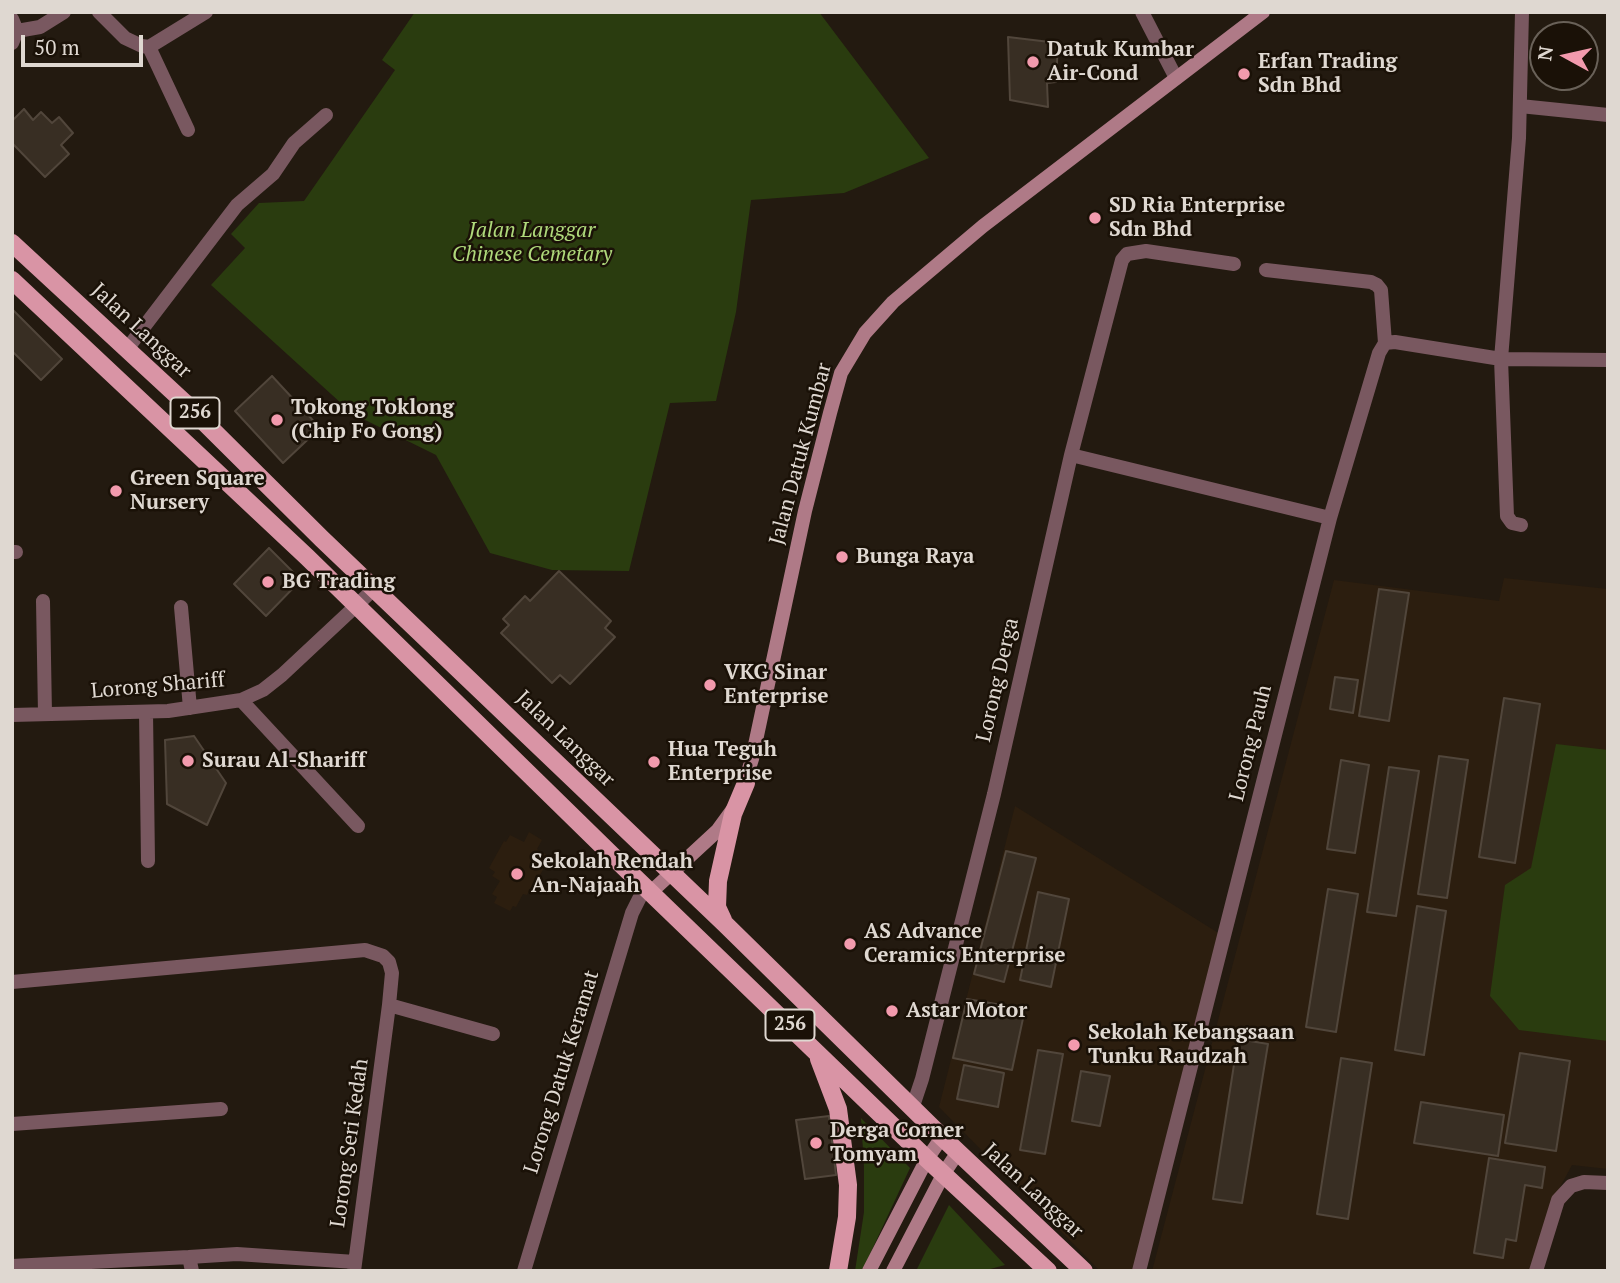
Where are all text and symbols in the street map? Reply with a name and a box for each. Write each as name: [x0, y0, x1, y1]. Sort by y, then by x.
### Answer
scale bar: [24, 21, 147, 65]
north arrow: [1529, 21, 1599, 91]
text: 50 m: [34, 33, 80, 61]
place label: Datuk Kumbar Air-Cond: [1047, 37, 1194, 87]
text: N: [1531, 44, 1558, 62]
place label: Erfan Trading Sdn Bhd: [1258, 49, 1397, 99]
marker: Datuk Kumbar Air-Cond: [1025, 54, 1041, 70]
marker: Erfan Trading Sdn Bhd: [1236, 66, 1252, 82]
place label: SD Ria Enterprise Sdn Bhd: [1109, 193, 1285, 243]
marker: SD Ria Enterprise Sdn Bhd: [1087, 210, 1103, 226]
park label: Jalan Langgar Chinese Cemetary: [452, 218, 612, 268]
street label: Jalan Langgar: [86, 278, 196, 384]
street label: Jalan Datuk Kumbar: [765, 360, 837, 548]
place label: Tokong Toklong (Chip Fo Gong): [291, 395, 454, 445]
road number: 256: [170, 398, 220, 428]
marker: Tokong Toklong (Chip Fo Gong): [269, 412, 285, 428]
place label: Green Square Nursery: [130, 466, 265, 516]
marker: Green Square Nursery: [108, 483, 124, 499]
place label: Bunga Raya: [856, 544, 975, 570]
marker: Bunga Raya: [834, 549, 850, 565]
place label: BG Trading: [282, 569, 395, 595]
marker: BG Trading: [260, 574, 276, 590]
street label: Lorong Derga: [971, 615, 1025, 745]
place label: VKG Sinar Enterprise: [724, 660, 828, 710]
street label: Lorong Shariff: [90, 668, 226, 704]
marker: VKG Sinar Enterprise: [702, 677, 718, 693]
street label: Lorong Pauh: [1224, 682, 1278, 804]
street label: Jalan Langgar: [510, 686, 620, 792]
place label: Hua Teguh Enterprise: [668, 737, 777, 787]
place label: Surau Al-Shariff: [202, 748, 366, 774]
marker: Surau Al-Shariff: [180, 753, 196, 769]
marker: Hua Teguh Enterprise: [646, 754, 662, 770]
place label: Sekolah Rendah An-Najaah: [531, 849, 693, 899]
marker: Sekolah Rendah An-Najaah: [509, 866, 525, 882]
place label: AS Advance Ceramics Enterprise: [864, 919, 1065, 969]
marker: AS Advance Ceramics Enterprise: [842, 936, 858, 952]
street label: Lorong Datuk Keramat: [519, 967, 605, 1177]
place label: Astar Motor: [906, 998, 1027, 1024]
marker: Astar Motor: [884, 1003, 900, 1019]
road number: 256: [766, 1009, 814, 1040]
place label: Sekolah Kebangsaan Tunku Raudzah: [1088, 1020, 1294, 1070]
marker: Sekolah Kebangsaan Tunku Raudzah: [1066, 1037, 1082, 1053]
street label: Lorong Seri Kedah: [326, 1057, 374, 1229]
place label: Derga Corner Tomyam: [830, 1118, 964, 1168]
marker: Derga Corner Tomyam: [808, 1135, 824, 1151]
street label: Jalan Langgar: [978, 1138, 1088, 1244]

